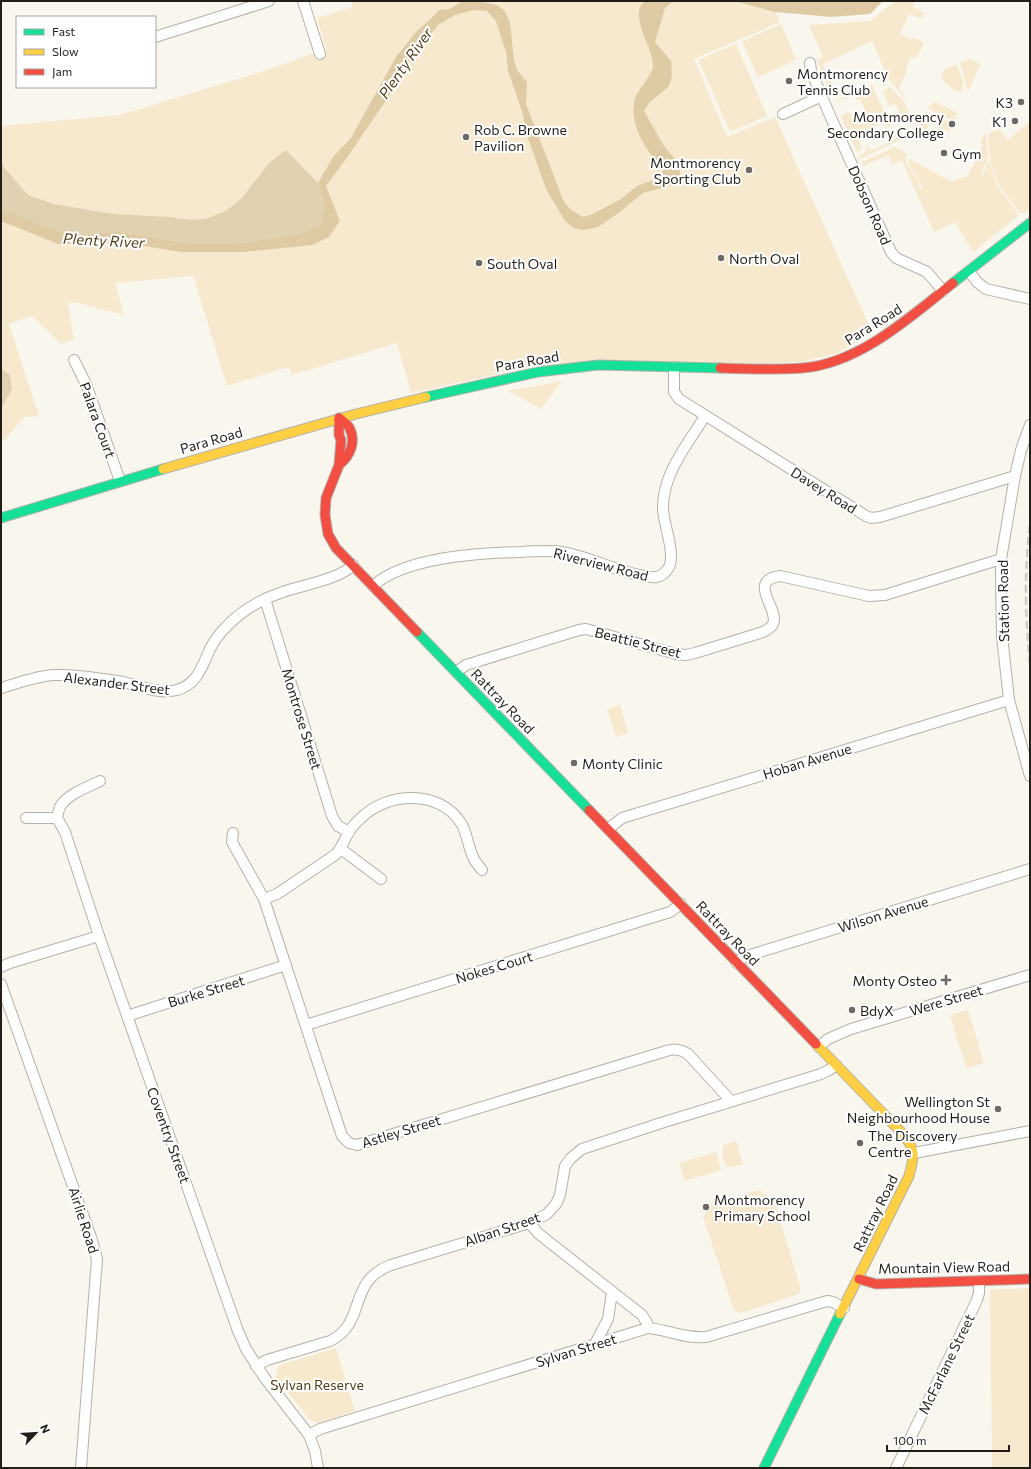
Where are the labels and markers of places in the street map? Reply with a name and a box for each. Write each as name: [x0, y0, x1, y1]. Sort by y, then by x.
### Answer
place label: Montmorency Tennis Club: [797, 65, 888, 98]
marker: Montmorency Tennis Club: [784, 76, 794, 86]
place label: K3: [996, 94, 1013, 111]
marker: K3: [1016, 97, 1026, 107]
place label: Montmorency Secondary College: [827, 108, 944, 141]
place label: K1: [992, 113, 1007, 130]
marker: K1: [1010, 116, 1020, 126]
marker: Montmorency Secondary College: [947, 119, 957, 129]
place label: Rob C. Browne Pavilion: [474, 121, 567, 154]
marker: Rob C. Browne Pavilion: [461, 132, 471, 142]
place label: Gym: [952, 145, 981, 162]
marker: Gym: [939, 148, 949, 158]
place label: Montmorency Sporting Club: [650, 154, 741, 187]
marker: Montmorency Sporting Club: [744, 165, 754, 175]
place label: North Oval: [729, 250, 799, 267]
marker: North Oval: [716, 253, 726, 263]
place label: South Oval: [487, 255, 557, 272]
marker: South Oval: [474, 258, 484, 268]
place label: Monty Clinic: [582, 755, 663, 772]
marker: Monty Clinic: [569, 758, 579, 768]
place label: Monty Osteo: [852, 972, 937, 989]
marker: Monty Osteo: [940, 974, 952, 986]
place label: BdyX: [860, 1002, 894, 1019]
marker: BdyX: [847, 1005, 857, 1015]
place label: Wellington St Neighbourhood House: [847, 1093, 990, 1126]
marker: Wellington St Neighbourhood House: [993, 1104, 1003, 1114]
place label: The Discovery Centre: [868, 1127, 958, 1160]
marker: The Discovery Centre: [855, 1138, 865, 1148]
place label: Montmorency Primary School: [714, 1191, 810, 1224]
marker: Montmorency Primary School: [701, 1202, 711, 1212]

